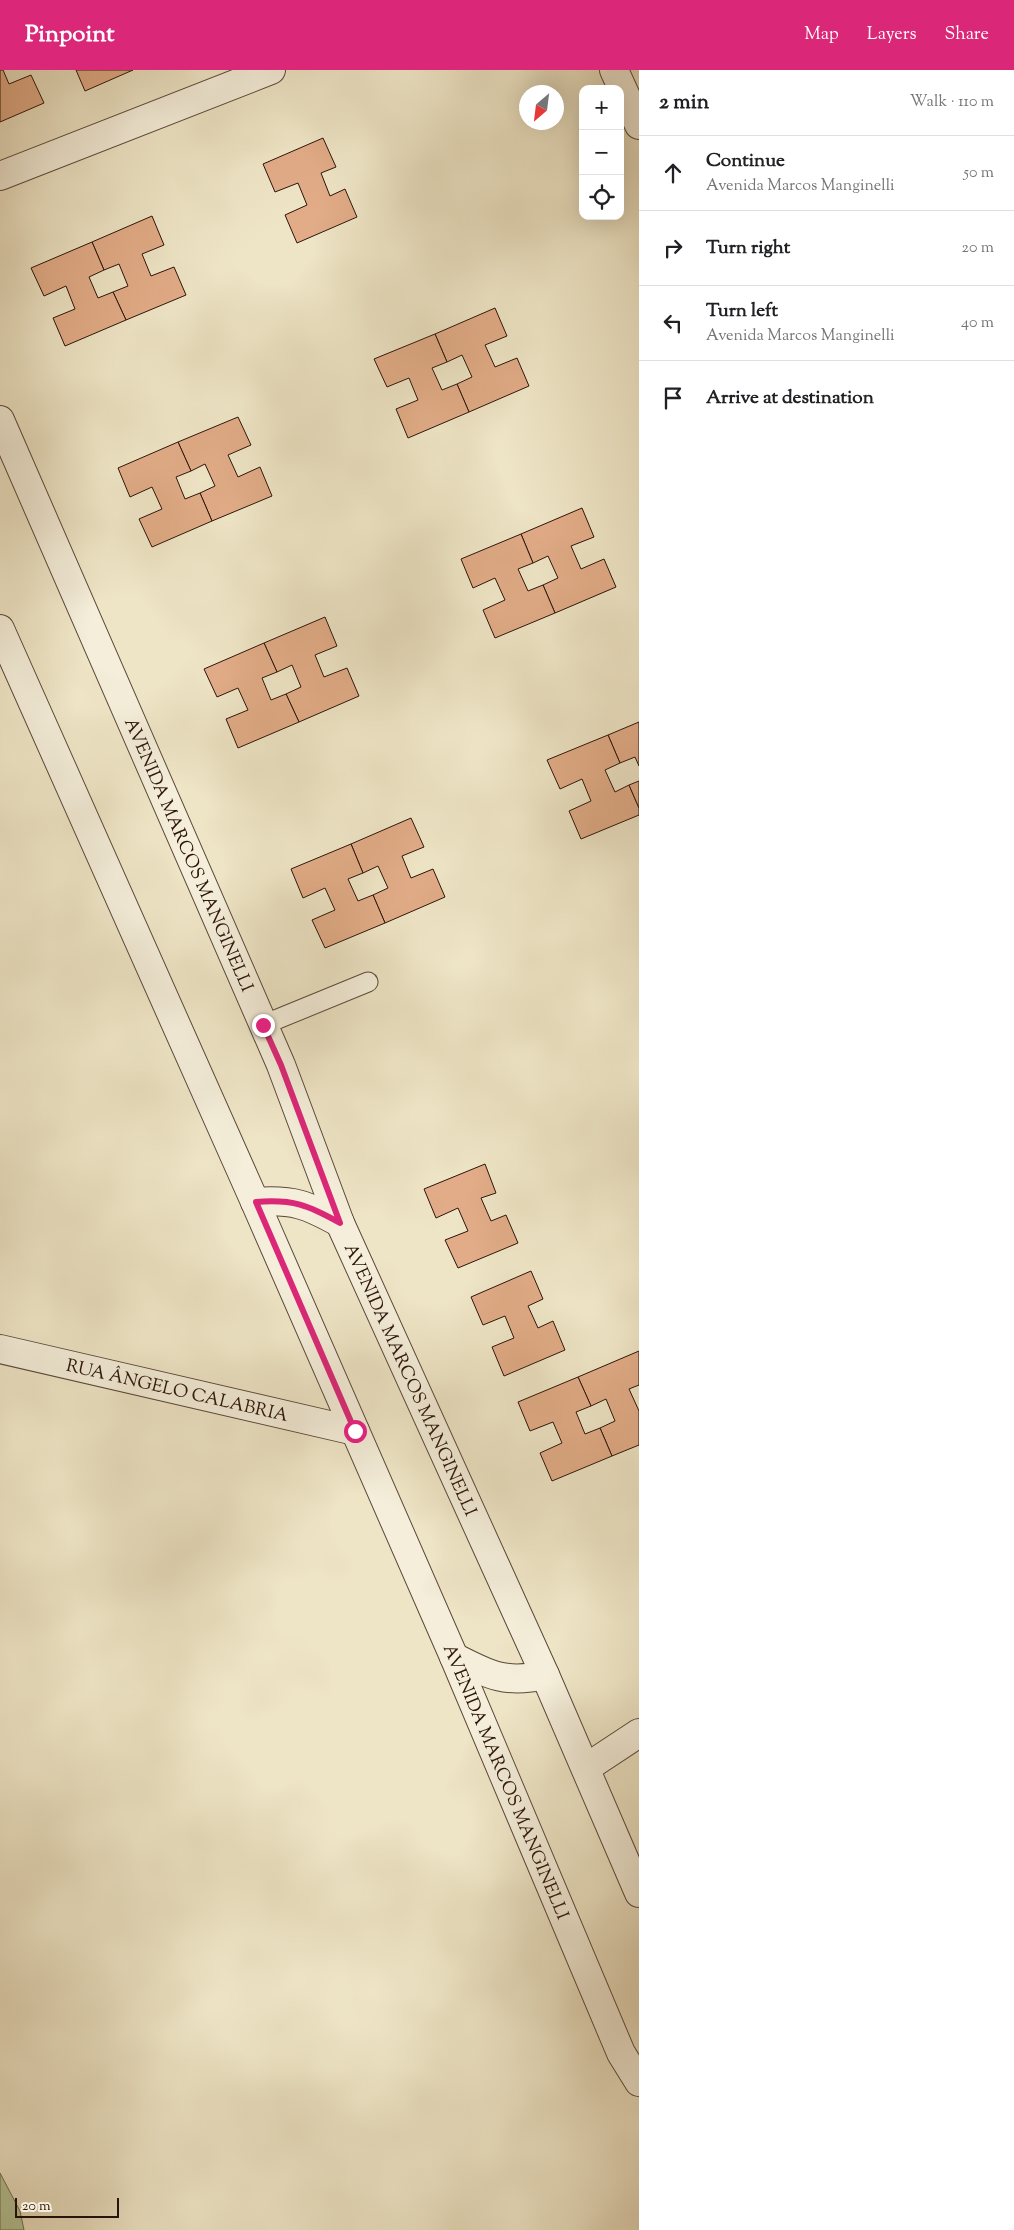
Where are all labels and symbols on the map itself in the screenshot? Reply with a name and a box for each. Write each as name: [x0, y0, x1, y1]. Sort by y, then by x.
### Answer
north arrow: [519, 85, 564, 130]
street label: AVENIDA MARCOS MANGINELLI: [116, 714, 259, 997]
route end: [252, 1014, 275, 1037]
street label: AVENIDA MARCOS MANGINELLI: [336, 1240, 482, 1521]
street label: RUA ÂNGELO CALABRIA: [63, 1354, 291, 1430]
route start: [344, 1420, 367, 1443]
street label: AVENIDA MARCOS MANGINELLI: [435, 1641, 574, 1924]
scale bar: [15, 2195, 119, 2218]

